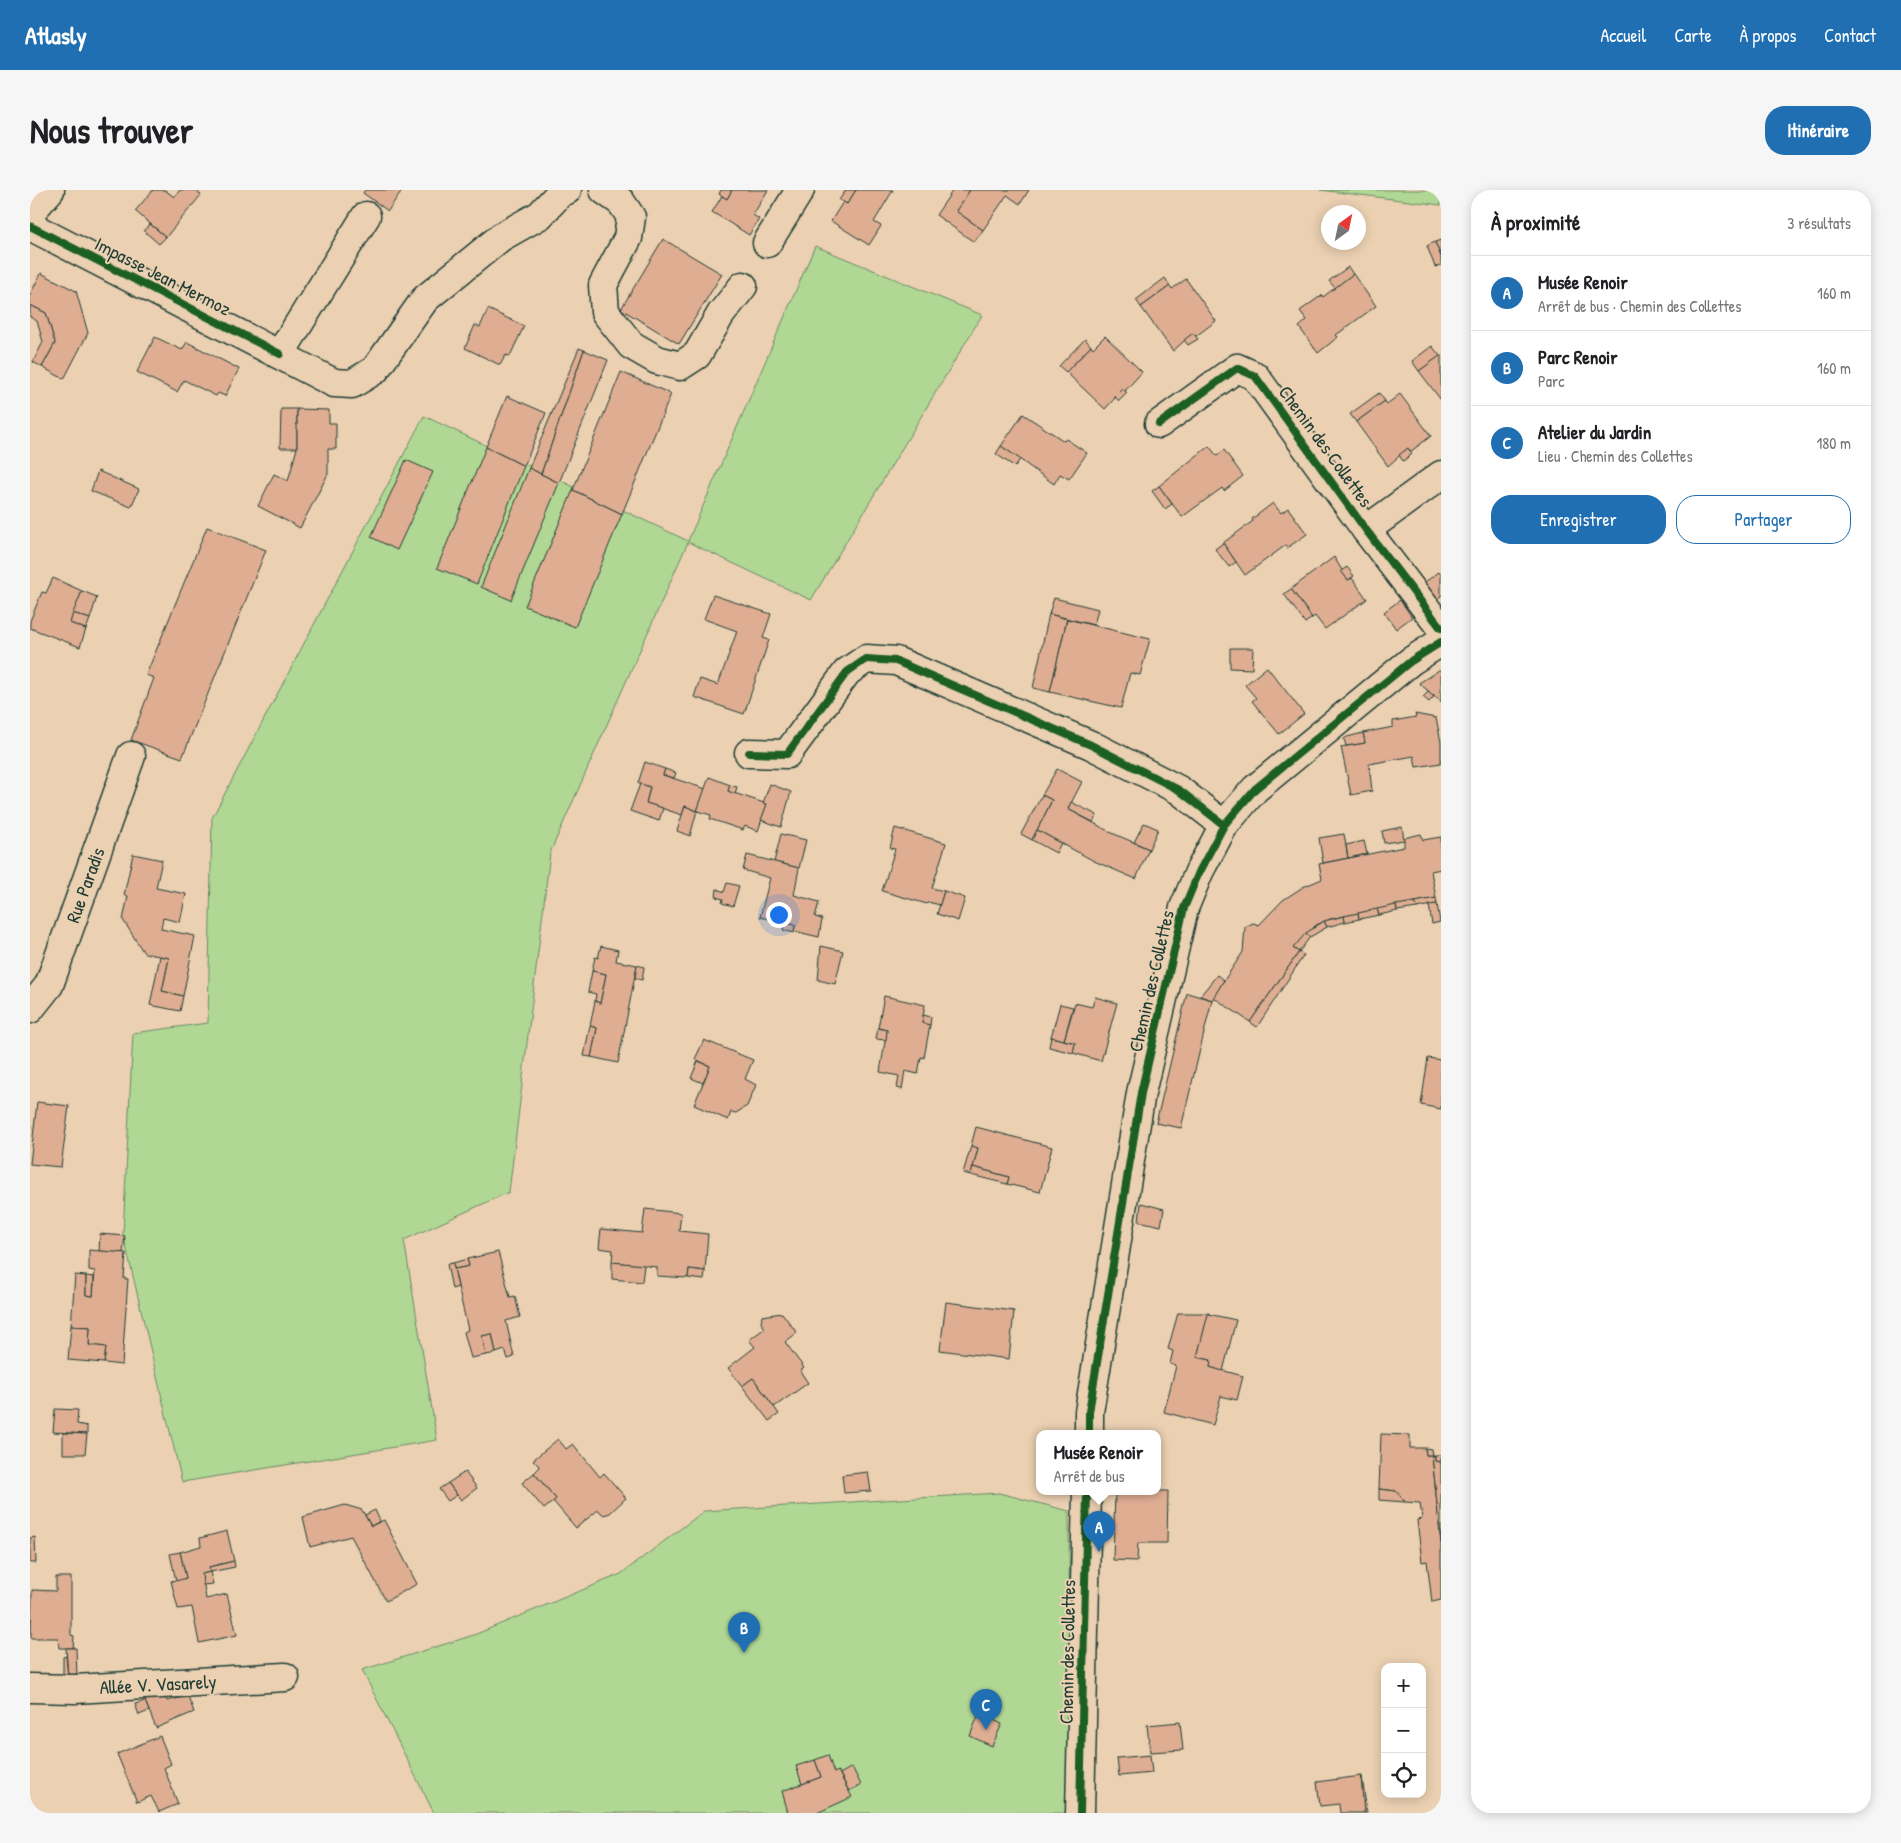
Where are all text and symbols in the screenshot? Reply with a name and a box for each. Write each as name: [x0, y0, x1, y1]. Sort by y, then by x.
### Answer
text: Atlasly: [25, 19, 87, 51]
text: Accueil: [1600, 23, 1646, 48]
text: Carte: [1674, 23, 1712, 48]
text: À propos: [1740, 23, 1796, 48]
text: Contact: [1824, 23, 1876, 48]
button: Itinéraire: [1765, 106, 1871, 155]
text: Nous trouver: [30, 107, 193, 154]
north arrow: [1321, 205, 1366, 250]
text: À proximité: [1491, 208, 1580, 237]
text: 3 résultats: [1787, 212, 1851, 234]
street label: Impasse Jean Mermoz: [91, 230, 235, 322]
text: Musée Renoir: [1538, 269, 1628, 295]
text: A: [1503, 282, 1511, 304]
text: 160 m: [1817, 282, 1851, 304]
text: Arrêt de bus · Chemin des Collettes: [1538, 295, 1741, 317]
text: Parc Renoir: [1538, 344, 1618, 370]
text: B: [1503, 357, 1511, 379]
text: 160 m: [1817, 357, 1851, 379]
text: Parc: [1538, 370, 1564, 392]
street label: Chemin des Collettes: [1273, 380, 1379, 512]
text: Atelier du Jardin: [1538, 419, 1651, 445]
text: C: [1503, 432, 1511, 454]
text: 180 m: [1817, 432, 1851, 454]
text: Lieu · Chemin des Collettes: [1538, 445, 1693, 467]
button: Enregistrer: [1491, 495, 1666, 544]
button: Partager: [1676, 495, 1851, 544]
street label: Rue Paradis: [59, 844, 111, 926]
your location: [766, 902, 792, 928]
street label: Chemin des Collettes: [1122, 908, 1180, 1054]
popup: [1036, 1430, 1161, 1495]
text: Musée Renoir: [1054, 1439, 1143, 1465]
text: Arrêt de bus: [1054, 1465, 1125, 1487]
pin: A: [1083, 1511, 1115, 1552]
street label: Chemin des Collettes: [1053, 1580, 1081, 1724]
pin: B: [728, 1612, 760, 1653]
map controls: [1381, 1663, 1426, 1798]
button: +: [1381, 1663, 1426, 1708]
street label: Allée V. Vasarely: [99, 1668, 217, 1700]
pin: C: [970, 1689, 1002, 1730]
button: −: [1381, 1708, 1426, 1753]
button: locate: [1381, 1753, 1426, 1798]

